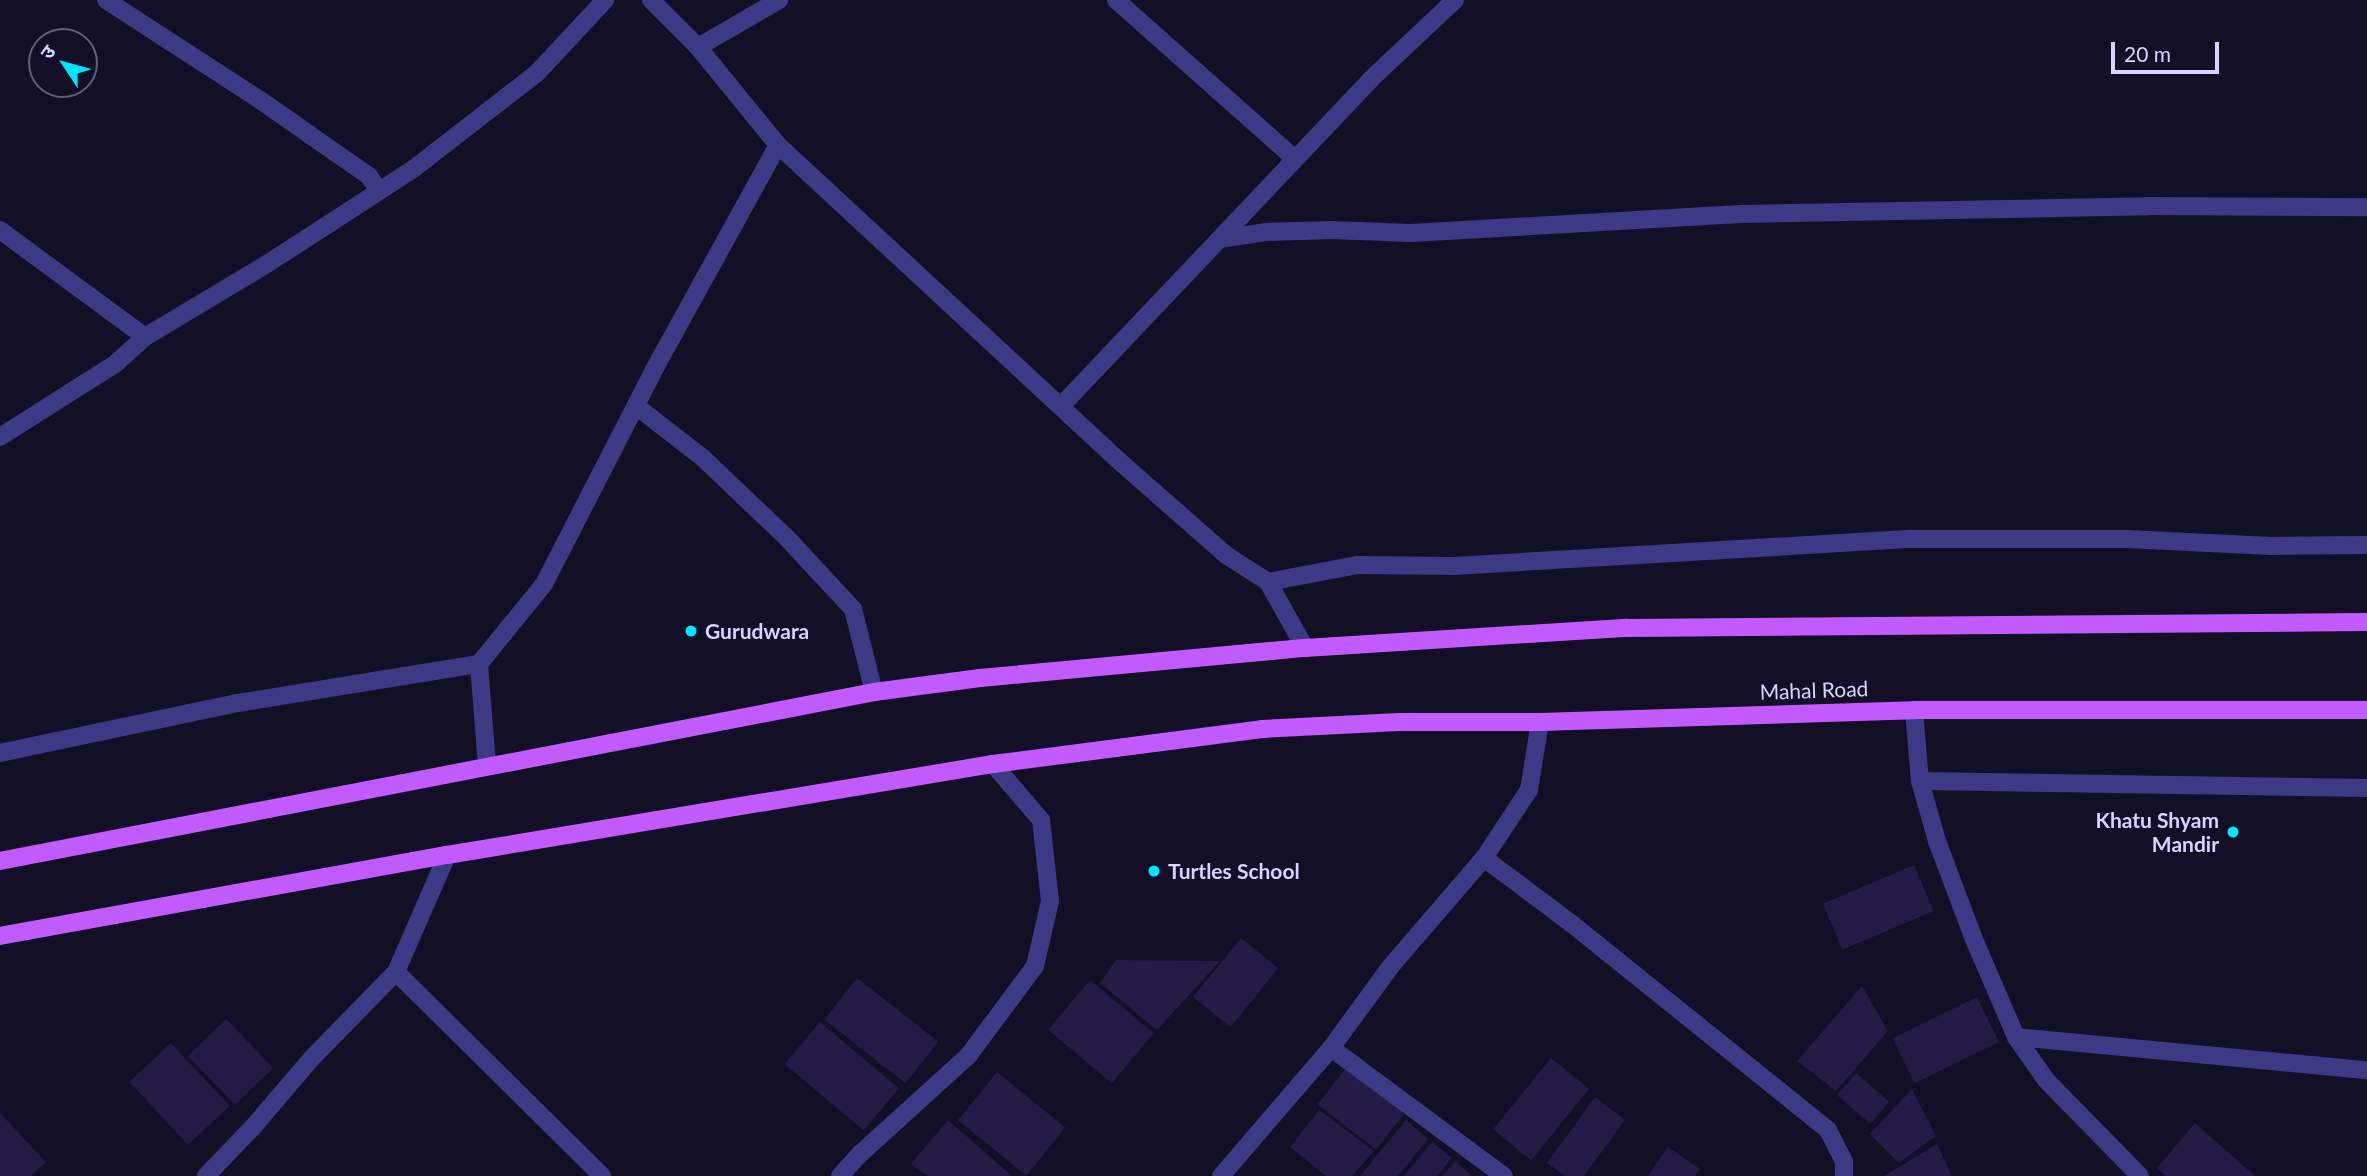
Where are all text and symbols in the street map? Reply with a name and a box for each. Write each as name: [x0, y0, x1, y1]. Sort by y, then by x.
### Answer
north arrow: [28, 28, 98, 98]
scale bar: [2115, 28, 2224, 72]
text: उ: [35, 40, 60, 63]
text: 20 m: [2124, 41, 2171, 66]
place label: Gurudwara: [705, 618, 809, 644]
marker: Gurudwara: [683, 623, 699, 639]
street label: Mahal Road: [1759, 676, 1869, 704]
place label: Khatu Shyam Mandir: [2095, 807, 2219, 857]
marker: Khatu Shyam Mandir: [2225, 824, 2241, 840]
place label: Turtles School: [1168, 858, 1300, 884]
marker: Turtles School: [1146, 863, 1162, 879]

